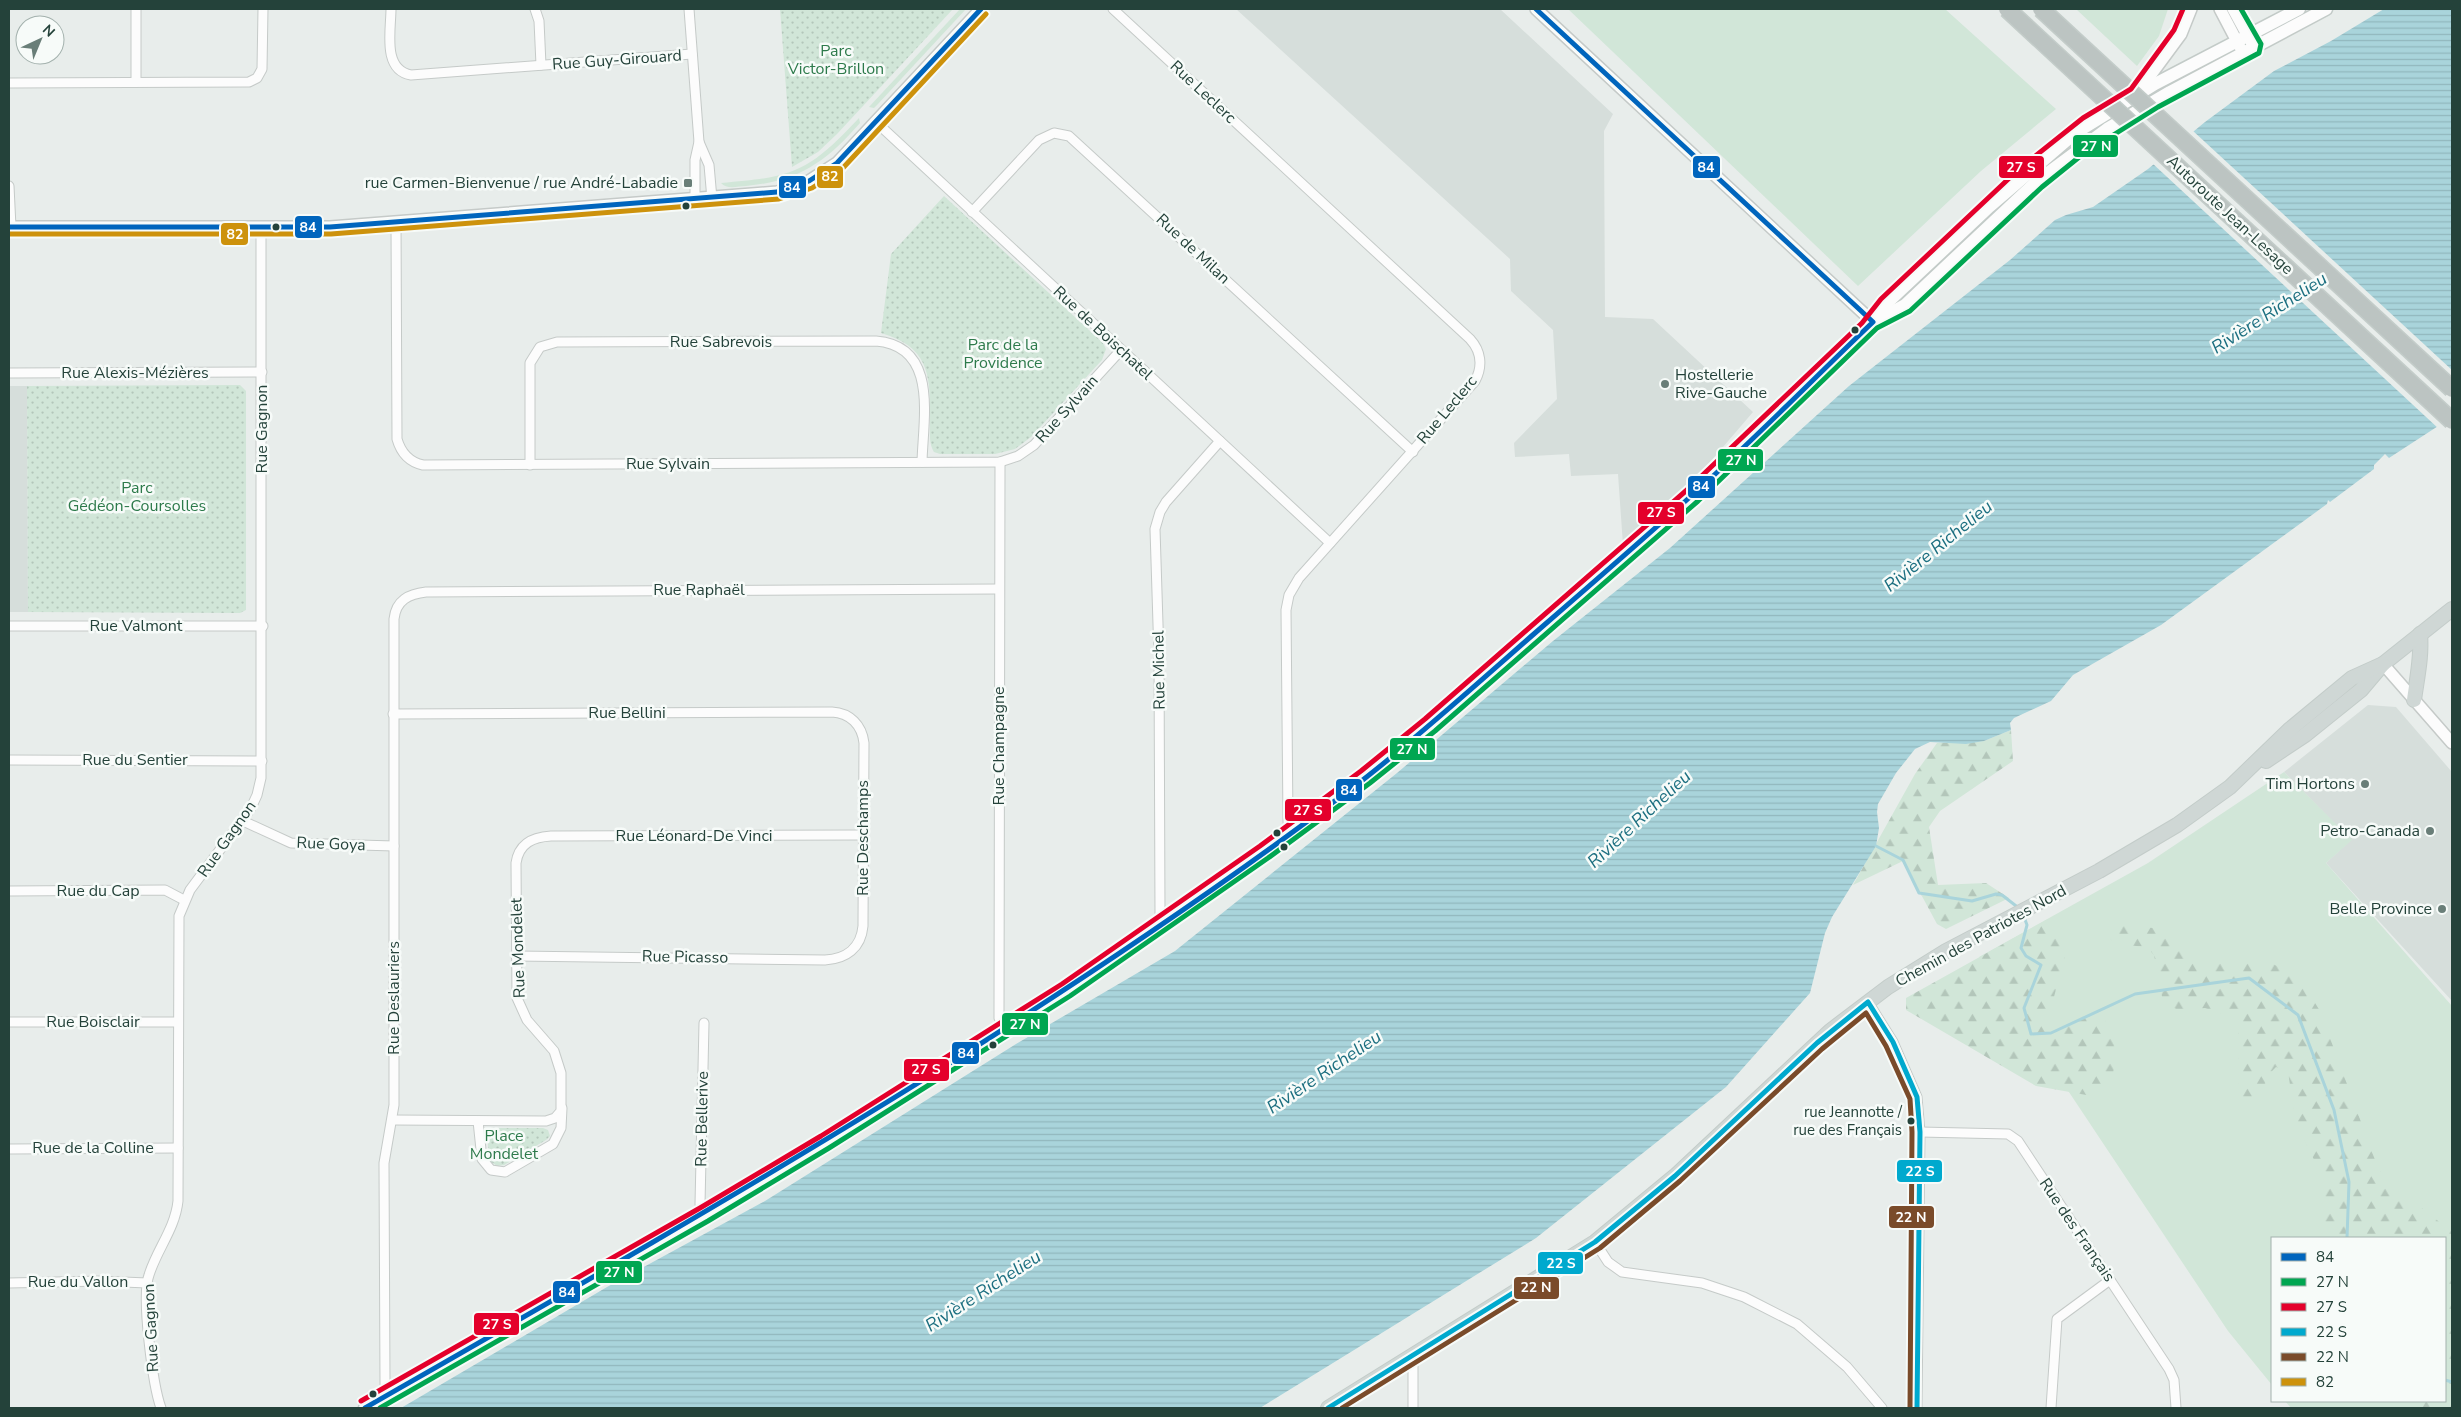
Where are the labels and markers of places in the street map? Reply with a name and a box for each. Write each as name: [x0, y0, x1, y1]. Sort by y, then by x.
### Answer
place label: rue Carmen-Bienvenue / rue André-Labadie: [365, 172, 678, 194]
marker: rue Carmen-Bienvenue / rue André-Labadie: [682, 177, 694, 189]
unlabelled marker: [681, 201, 691, 211]
unlabelled marker: [271, 222, 281, 232]
unlabelled marker: [1850, 325, 1860, 335]
place label: Hostellerie Rive-Gauche: [1675, 364, 1767, 404]
marker: Hostellerie Rive-Gauche: [1659, 378, 1671, 390]
place label: Tim Hortons: [2265, 773, 2355, 795]
marker: Tim Hortons: [2359, 778, 2371, 790]
place label: Petro-Canada: [2320, 820, 2420, 842]
marker: Petro-Canada: [2424, 825, 2436, 837]
unlabelled marker: [1272, 828, 1282, 838]
unlabelled marker: [1279, 842, 1289, 852]
place label: Belle Province: [2329, 898, 2432, 920]
marker: Belle Province: [2436, 903, 2448, 915]
unlabelled marker: [988, 1040, 998, 1050]
place label: rue Jeannotte / rue des Français: [1793, 1102, 1903, 1140]
marker: rue Jeannotte / rue des Français: [1906, 1116, 1916, 1126]
unlabelled marker: [368, 1389, 378, 1399]

